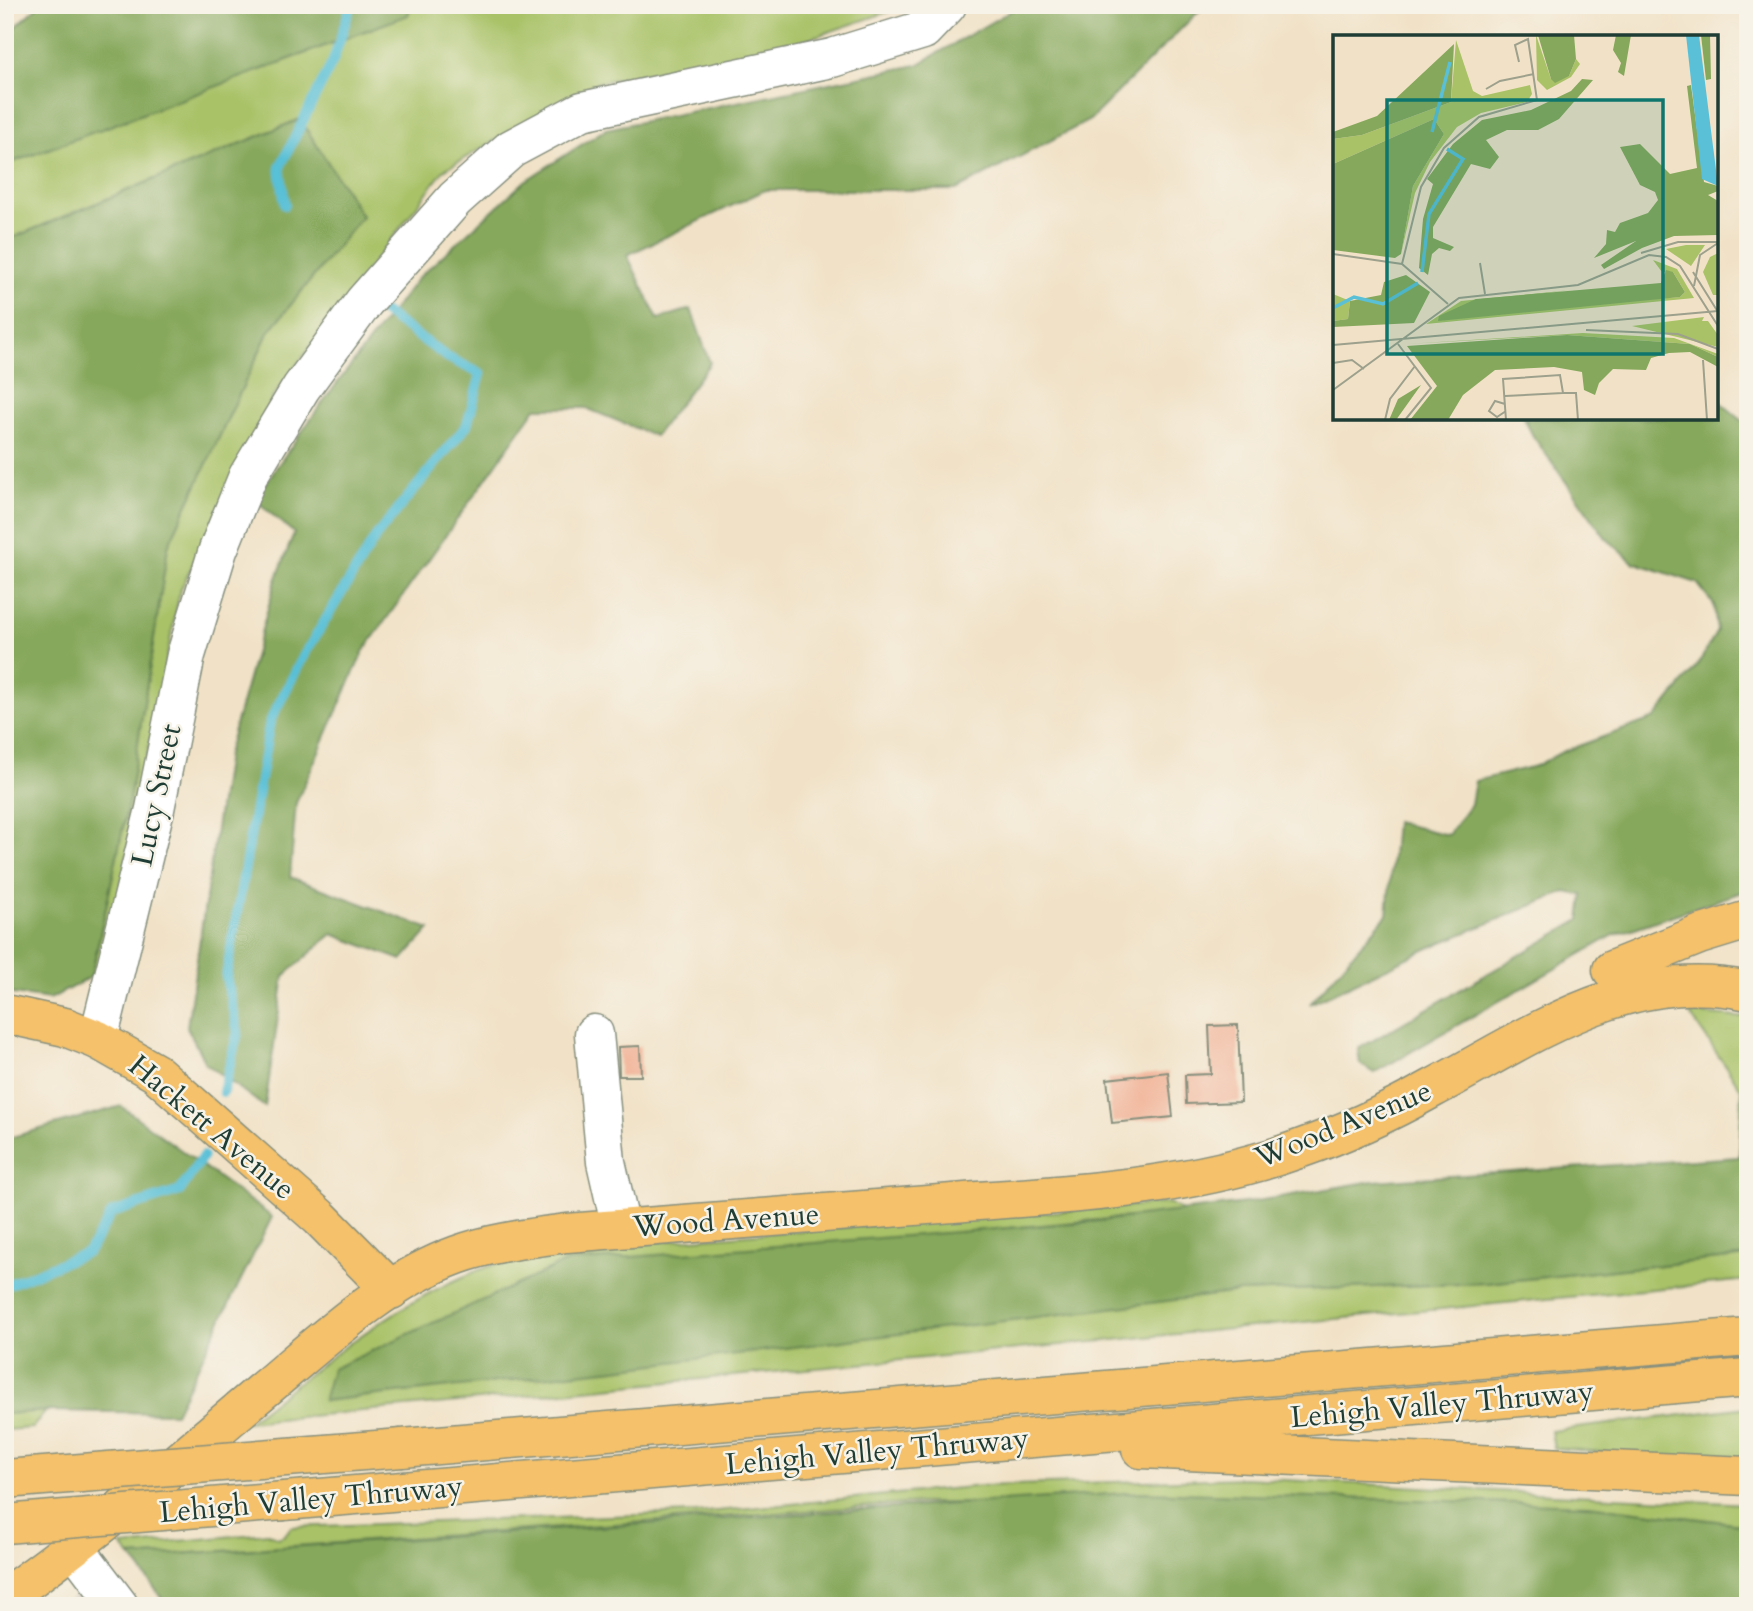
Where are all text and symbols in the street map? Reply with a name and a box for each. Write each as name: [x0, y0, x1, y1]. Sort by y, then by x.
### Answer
inset map: [1333, 35, 1718, 420]
street label: Lucy Street: [121, 720, 192, 870]
street label: Hackett Avenue: [120, 1046, 304, 1209]
street label: Wood Avenue: [1248, 1070, 1438, 1179]
street label: Wood Avenue: [630, 1194, 821, 1248]
street label: Lehigh Valley Thruway: [1289, 1371, 1596, 1438]
street label: Lehigh Valley Thruway: [724, 1418, 1031, 1485]
street label: Lehigh Valley Thruway: [158, 1466, 465, 1533]

